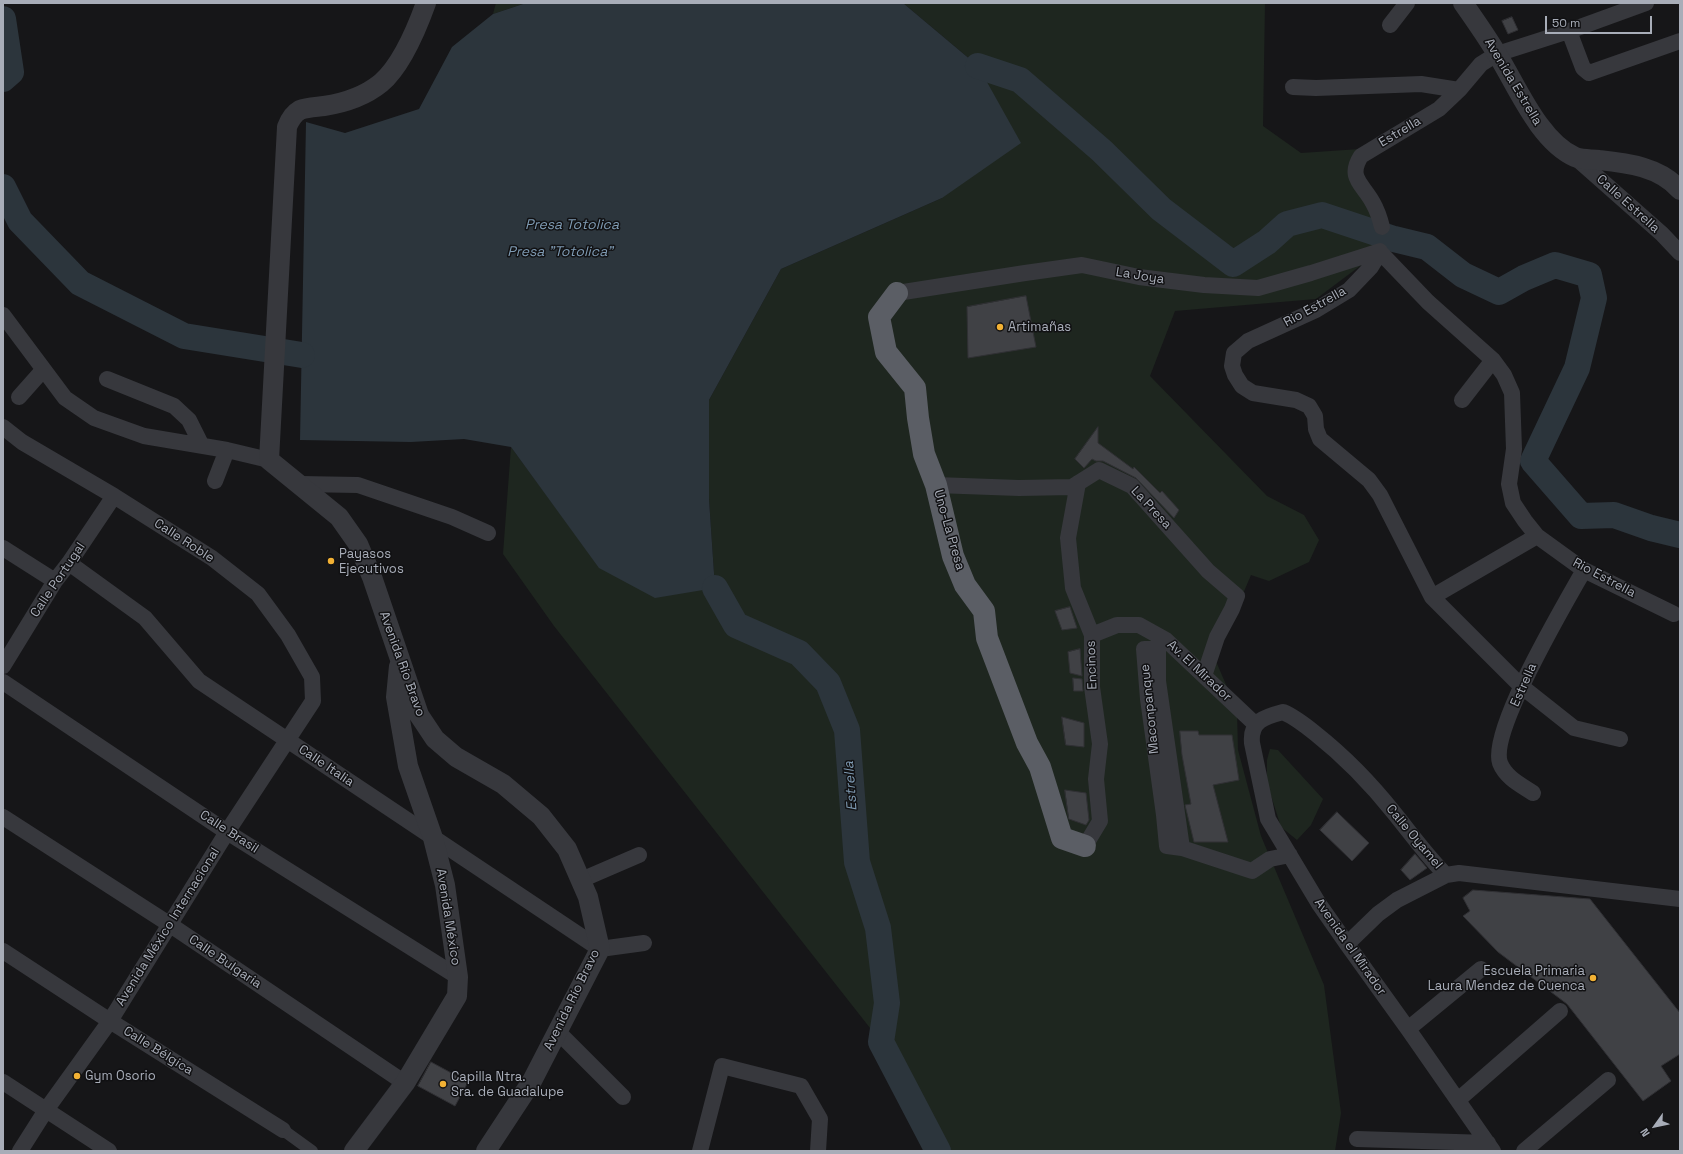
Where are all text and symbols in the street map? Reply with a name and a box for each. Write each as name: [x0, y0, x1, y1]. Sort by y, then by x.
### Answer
scale bar: [1547, 8, 1654, 34]
text: 50 m: [1552, 15, 1580, 31]
street label: Avenida Estrella: [1481, 36, 1545, 128]
street label: Estrella: [1376, 113, 1424, 151]
street label: Calle Estrella: [1593, 172, 1663, 236]
water label: Presa Totolica: [525, 217, 619, 233]
water label: Presa "Totolica": [507, 244, 613, 260]
street label: La Joya: [1115, 264, 1165, 288]
street label: Rio Estrella: [1281, 283, 1349, 331]
place label: Artimañas: [1008, 319, 1071, 335]
marker: Artimañas: [995, 322, 1005, 332]
street label: La Presa: [1127, 484, 1175, 532]
street label: Uno-La Presa: [930, 488, 968, 572]
street label: Calle Roble: [151, 516, 217, 566]
street label: Calle Portugal: [27, 540, 89, 620]
place label: Payasos Ejecutivos: [339, 546, 404, 577]
street label: Rio Estrella: [1570, 555, 1638, 601]
marker: Payasos Ejecutivos: [326, 556, 336, 566]
street label: Avenida Río Bravo: [376, 609, 428, 719]
street label: Av. El Mirador: [1163, 637, 1235, 705]
street label: Encinos: [1083, 640, 1101, 690]
street label: Estrella: [1507, 661, 1541, 709]
street label: Maconpanque: [1138, 663, 1162, 755]
street label: Calle Italia: [295, 742, 357, 790]
water label: Estrella: [841, 761, 861, 811]
street label: Calle Oyamel: [1383, 802, 1445, 872]
street label: Calle Brasil: [197, 807, 261, 857]
street label: Avenida México Internacional: [113, 845, 223, 1009]
street label: Avenida México: [433, 867, 463, 967]
street label: Avenida el Mirador: [1311, 896, 1389, 998]
street label: Calle Bulgaria: [186, 932, 264, 992]
street label: Avenida Río Bravo: [541, 947, 603, 1053]
place label: Escuela Primaria Laura Mendez de Cuenca: [1428, 963, 1585, 994]
marker: Escuela Primaria Laura Mendez de Cuenca: [1588, 973, 1598, 983]
street label: Calle Bélgica: [120, 1023, 196, 1079]
place label: Gym Osorio: [85, 1068, 156, 1084]
place label: Capilla Ntra. Sra. de Guadalupe: [451, 1069, 564, 1100]
marker: Gym Osorio: [72, 1071, 82, 1081]
marker: Capilla Ntra. Sra. de Guadalupe: [438, 1079, 448, 1089]
north arrow: [1635, 1106, 1675, 1146]
text: N: [1637, 1126, 1653, 1139]

